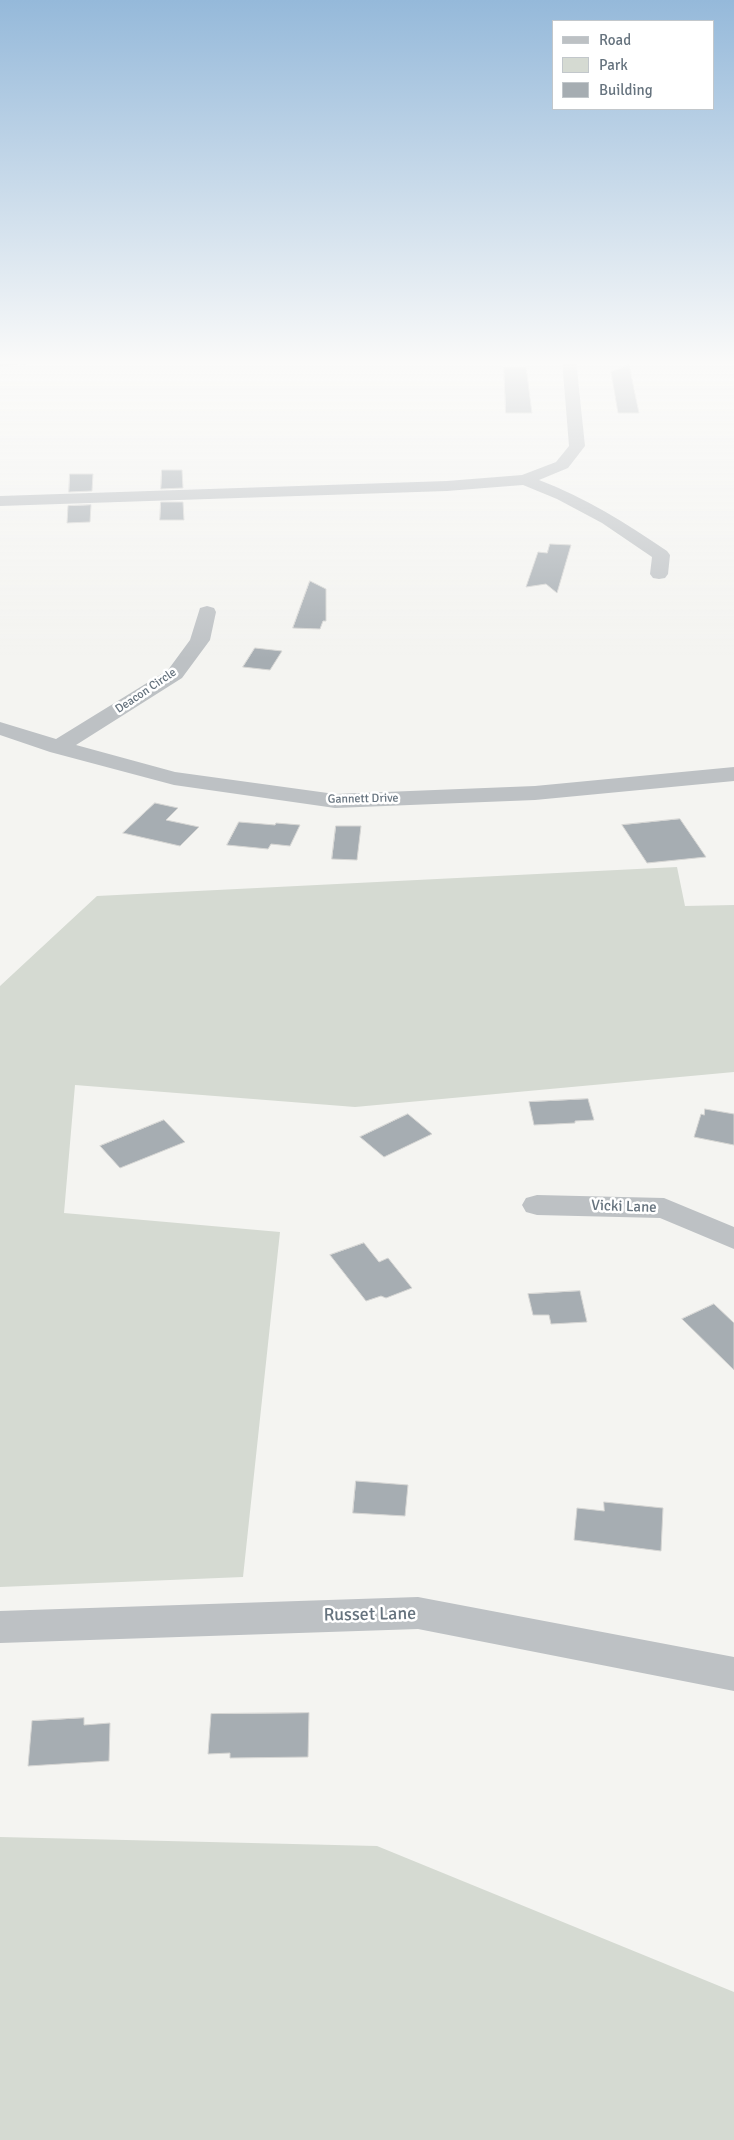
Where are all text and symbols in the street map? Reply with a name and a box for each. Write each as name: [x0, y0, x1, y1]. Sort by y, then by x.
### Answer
legend: [552, 20, 714, 110]
text: Road: [599, 31, 631, 49]
text: Park: [599, 56, 628, 74]
text: Building: [599, 81, 653, 99]
street label: Deacon Circle: [113, 665, 179, 717]
street label: Gannett Drive: [327, 791, 399, 807]
street label: Vicki Lane: [591, 1197, 657, 1217]
street label: Russet Lane: [324, 1603, 416, 1627]

